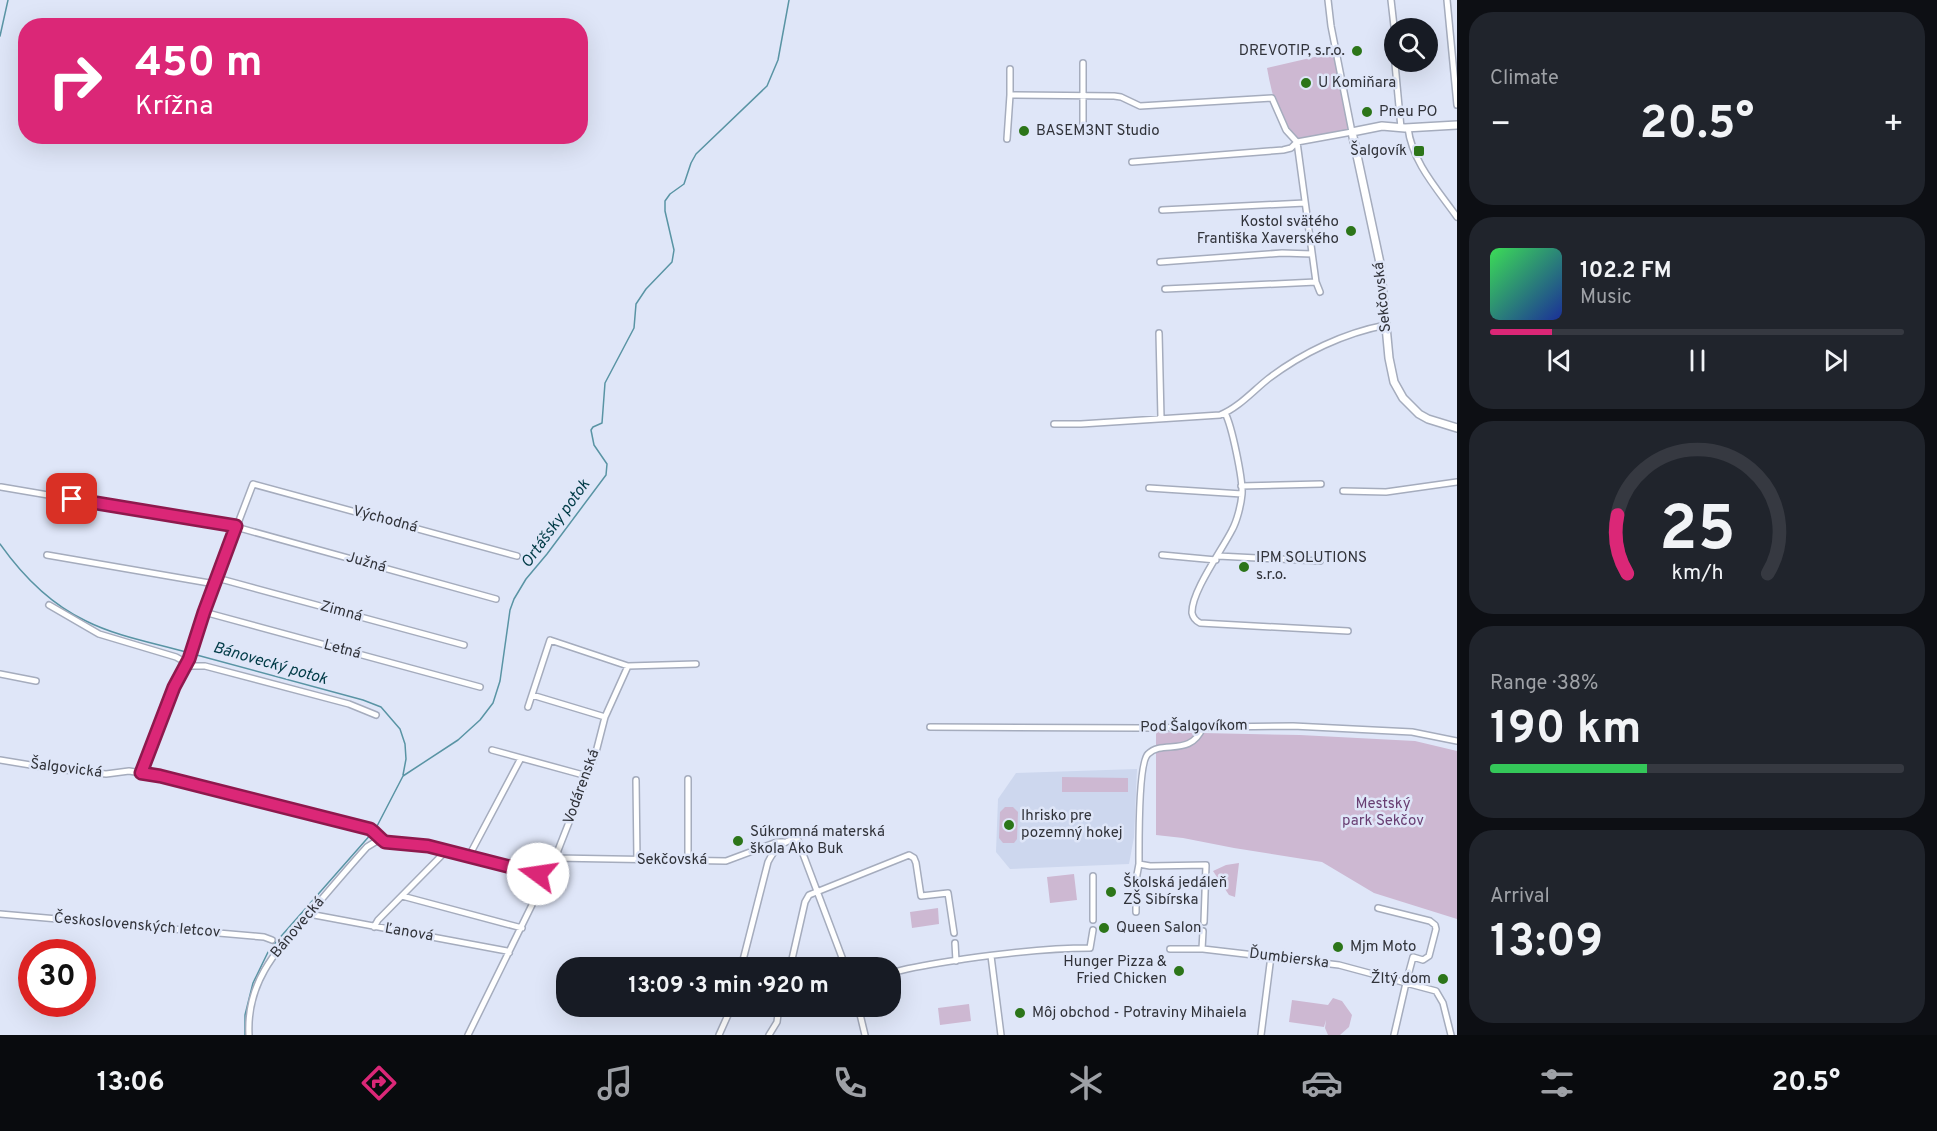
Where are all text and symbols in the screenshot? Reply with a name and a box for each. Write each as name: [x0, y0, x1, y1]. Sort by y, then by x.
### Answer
map controls: [1384, 18, 1438, 72]
button: search: [1384, 18, 1438, 72]
text: 450 m: [135, 38, 262, 91]
icon: right: [36, 42, 114, 120]
place label: DREVOTIP, s.r.o.: [1239, 42, 1345, 61]
marker: DREVOTIP, s.r.o.: [1350, 44, 1364, 58]
text: Climate: [1490, 66, 1559, 92]
place label: U Komiňara: [1318, 74, 1396, 93]
marker: U Komiňara: [1299, 76, 1313, 90]
text: Krížna: [135, 90, 213, 124]
text: 20.5°: [1640, 97, 1754, 154]
place label: Pneu PO: [1379, 103, 1438, 122]
marker: Pneu PO: [1360, 105, 1374, 119]
text: −: [1490, 105, 1511, 147]
text: +: [1883, 105, 1904, 147]
place label: BASEM3NT Studio: [1036, 122, 1160, 141]
marker: BASEM3NT Studio: [1017, 124, 1031, 138]
place label: Šalgovík: [1350, 140, 1407, 161]
marker: Šalgovík: [1412, 144, 1426, 158]
place label: Kostol svätého Františka Xaverského: [1197, 213, 1339, 249]
marker: Kostol svätého Františka Xaverského: [1344, 224, 1358, 238]
text: 102.2 FM: [1580, 258, 1671, 285]
street label: Sekčovská: [1370, 261, 1396, 333]
text: Music: [1580, 285, 1632, 311]
icon: previous: [1543, 344, 1576, 377]
icon: pause: [1681, 344, 1714, 377]
icon: next: [1819, 344, 1852, 377]
pin: [46, 473, 97, 524]
water label: Ortášsky potok: [517, 475, 595, 572]
icon: arrive: [55, 482, 88, 515]
text: 25: [1659, 494, 1735, 573]
street label: Východná: [350, 502, 420, 538]
street label: Južná: [344, 548, 388, 578]
place label: IPM SOLUTIONS s.r.o.: [1256, 549, 1367, 585]
marker: IPM SOLUTIONS s.r.o.: [1237, 560, 1251, 574]
text: km/h: [1671, 561, 1723, 588]
street label: Zimná: [318, 597, 364, 627]
street label: Letná: [321, 636, 363, 664]
water label: Bánovecký potok: [211, 638, 330, 690]
text: Range · 38%: [1490, 671, 1598, 697]
text: 190 km: [1490, 702, 1641, 759]
street label: Pod Šalgovíkom: [1140, 715, 1248, 737]
street label: Vodárenská: [560, 747, 604, 827]
street label: Šalgovická: [29, 753, 103, 783]
park label: Mestský park Sekčov: [1342, 795, 1424, 831]
place label: Ihrisko pre pozemný hokej: [1021, 807, 1123, 843]
marker: Ihrisko pre pozemný hokej: [1002, 818, 1016, 832]
place label: Súkromná materská škola Ako Buk: [750, 823, 885, 859]
marker: Súkromná materská škola Ako Buk: [731, 834, 745, 848]
position arrow: [506, 842, 570, 906]
street label: Sekčovská: [637, 851, 707, 870]
place label: Školská jedáleň ZŠ Sibírska: [1123, 872, 1227, 910]
text: Arrival: [1490, 884, 1550, 910]
marker: Školská jedáleň ZŠ Sibírska: [1104, 885, 1118, 899]
street label: Bánovecká: [267, 893, 329, 962]
street label: Československých letcov: [53, 907, 221, 943]
text: 13:09: [1490, 915, 1603, 972]
street label: Ľanová: [383, 919, 435, 947]
place label: Queen Salon: [1116, 919, 1201, 938]
marker: Queen Salon: [1097, 921, 1111, 935]
place label: Mjm Moto: [1350, 938, 1416, 957]
speed limit sign: 30: [18, 939, 96, 1017]
marker: Mjm Moto: [1331, 940, 1345, 954]
street label: Ďumbierska: [1248, 944, 1330, 973]
place label: Hunger Pizza & Fried Chicken: [1063, 953, 1167, 989]
marker: Hunger Pizza & Fried Chicken: [1172, 964, 1186, 978]
place label: Žltý dom: [1371, 969, 1431, 989]
marker: Žltý dom: [1436, 972, 1450, 986]
text: 13:09 · 3 min · 920 m: [628, 973, 829, 1000]
place label: Môj obchod - Potraviny Mihaiela: [1032, 1004, 1247, 1023]
marker: Môj obchod - Potraviny Mihaiela: [1013, 1006, 1027, 1020]
icon: directions: [358, 1062, 400, 1104]
icon: music: [594, 1062, 636, 1104]
icon: phone: [829, 1062, 871, 1104]
icon: climate: [1065, 1062, 1107, 1104]
icon: car: [1301, 1062, 1343, 1104]
icon: filters: [1536, 1062, 1578, 1104]
text: 13:06: [97, 1066, 165, 1100]
text: 20.5°: [1772, 1066, 1840, 1100]

